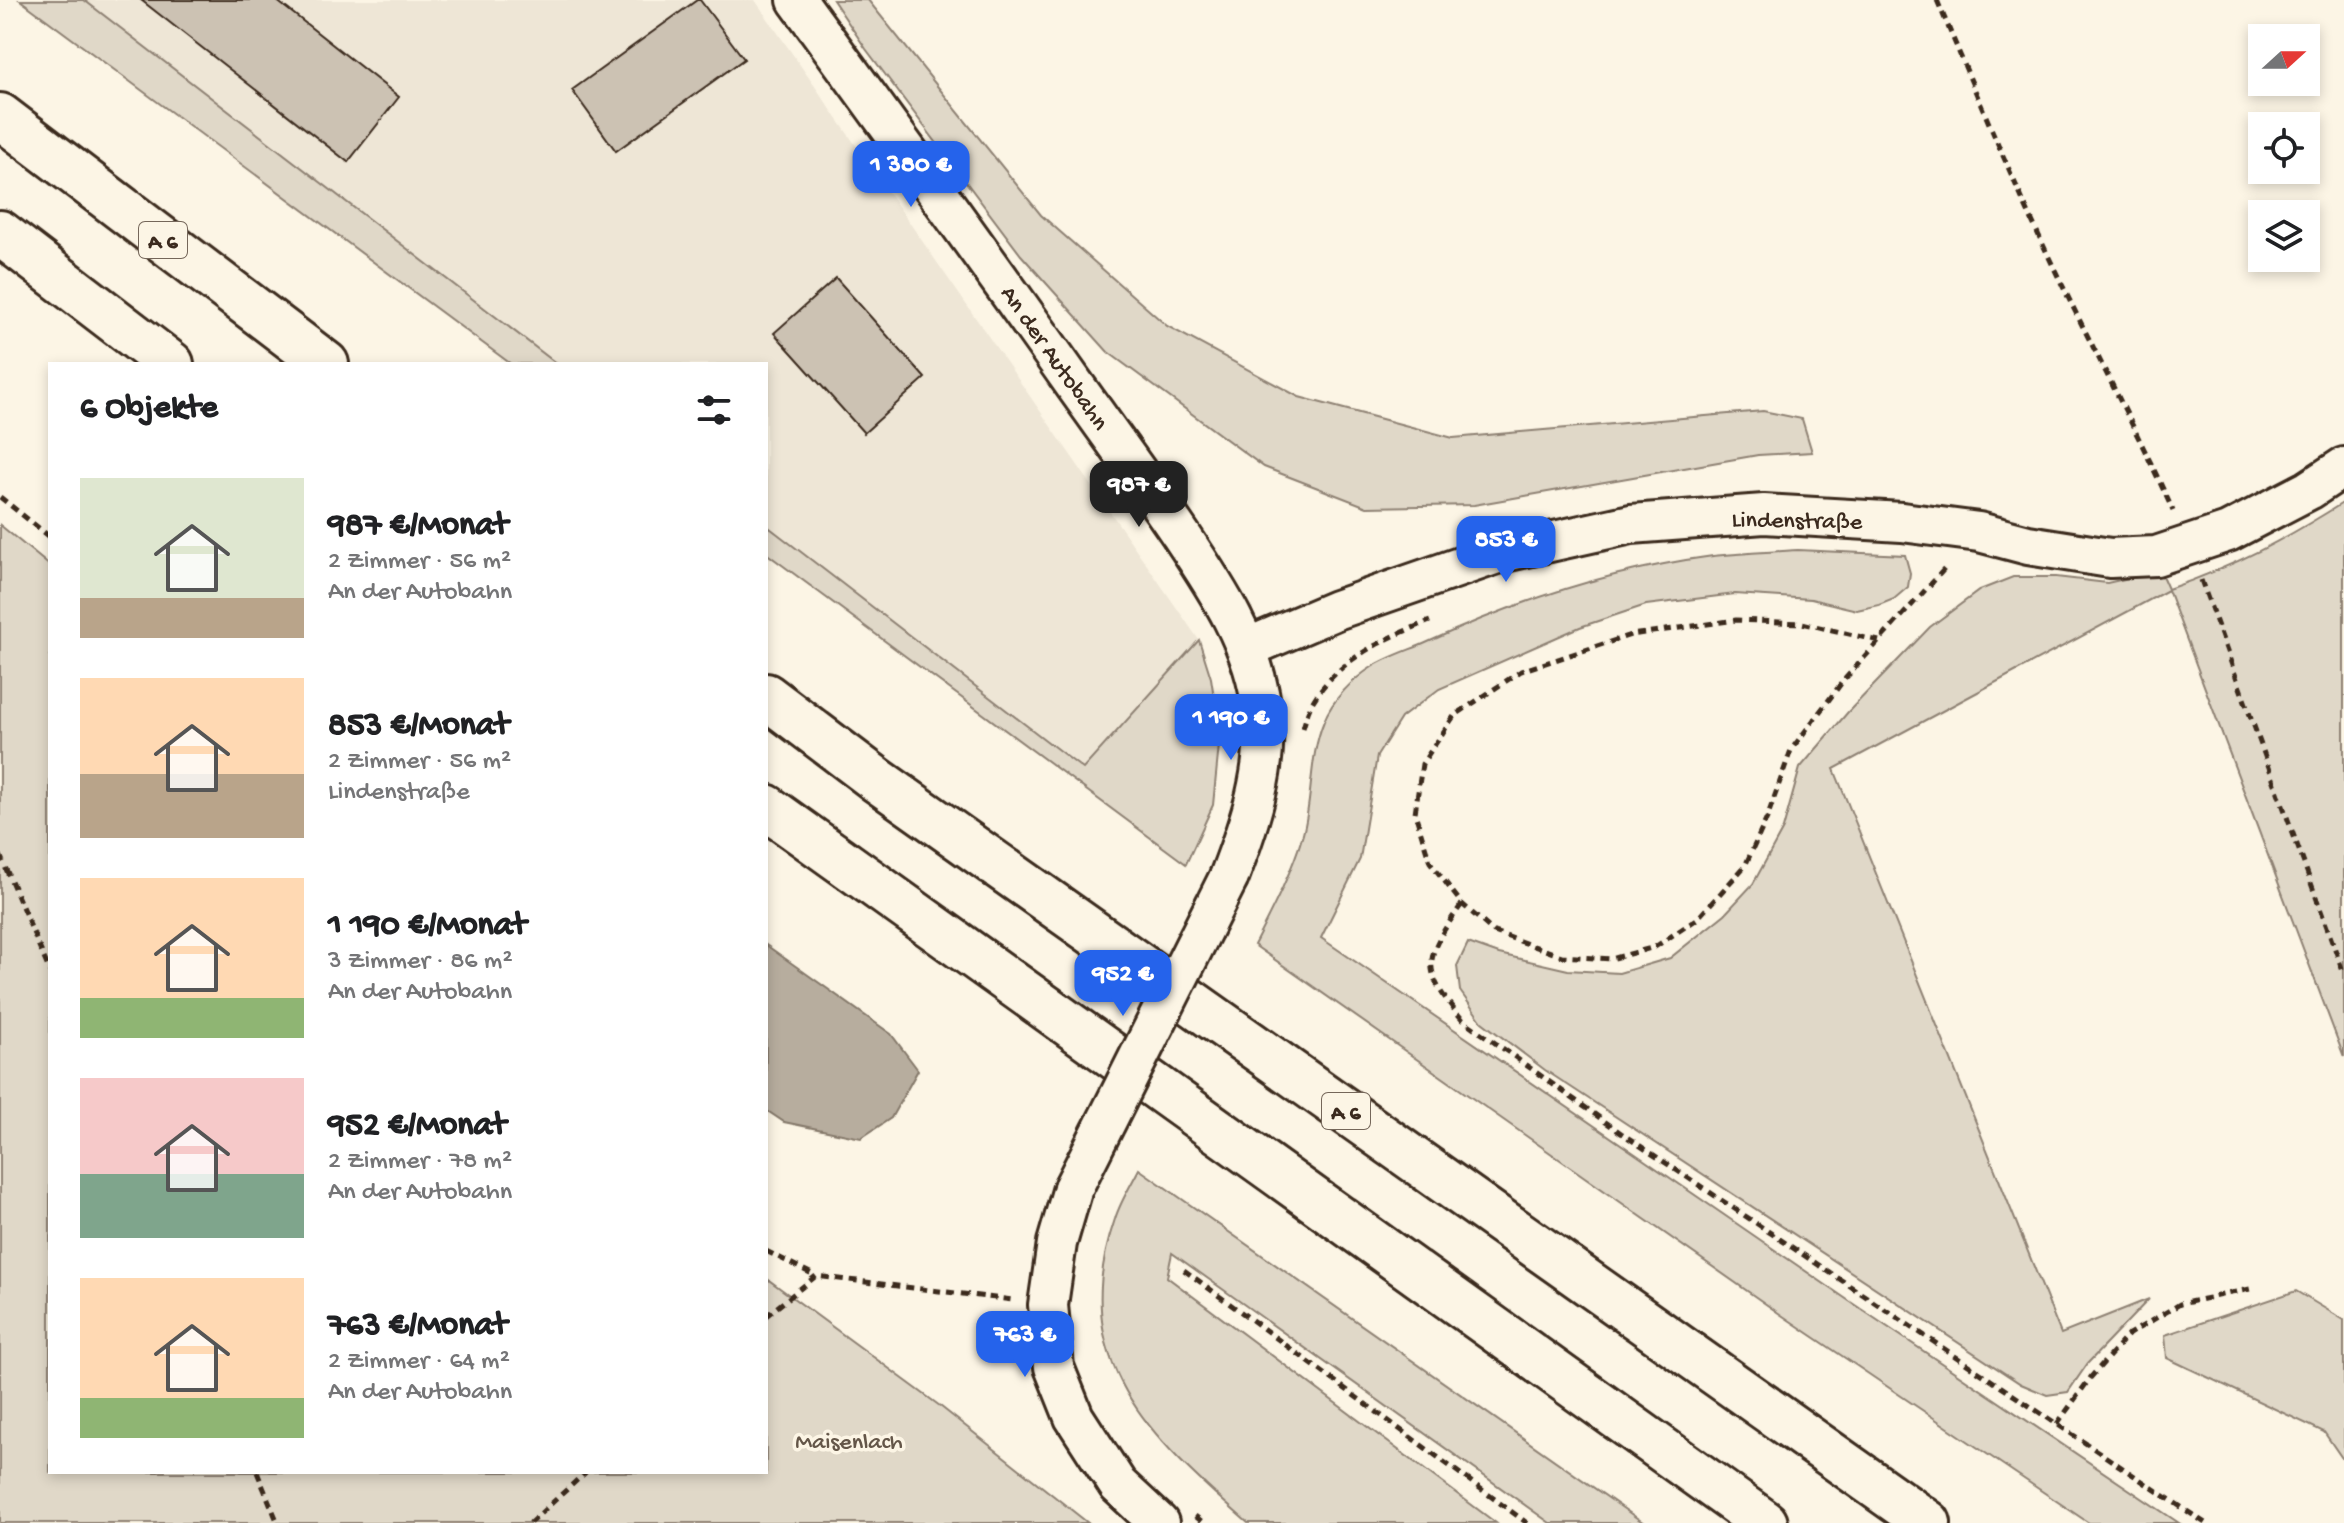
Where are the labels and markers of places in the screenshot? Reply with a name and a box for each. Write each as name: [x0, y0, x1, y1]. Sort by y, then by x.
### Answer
pin: 1 380 €: [837, 141, 985, 209]
pin: 987 €: [1083, 461, 1195, 529]
pin: 853 €: [1450, 516, 1562, 584]
pin: 1 190 €: [1157, 694, 1305, 762]
pin: 952 €: [1067, 950, 1179, 1018]
pin: 763 €: [969, 1311, 1081, 1379]

